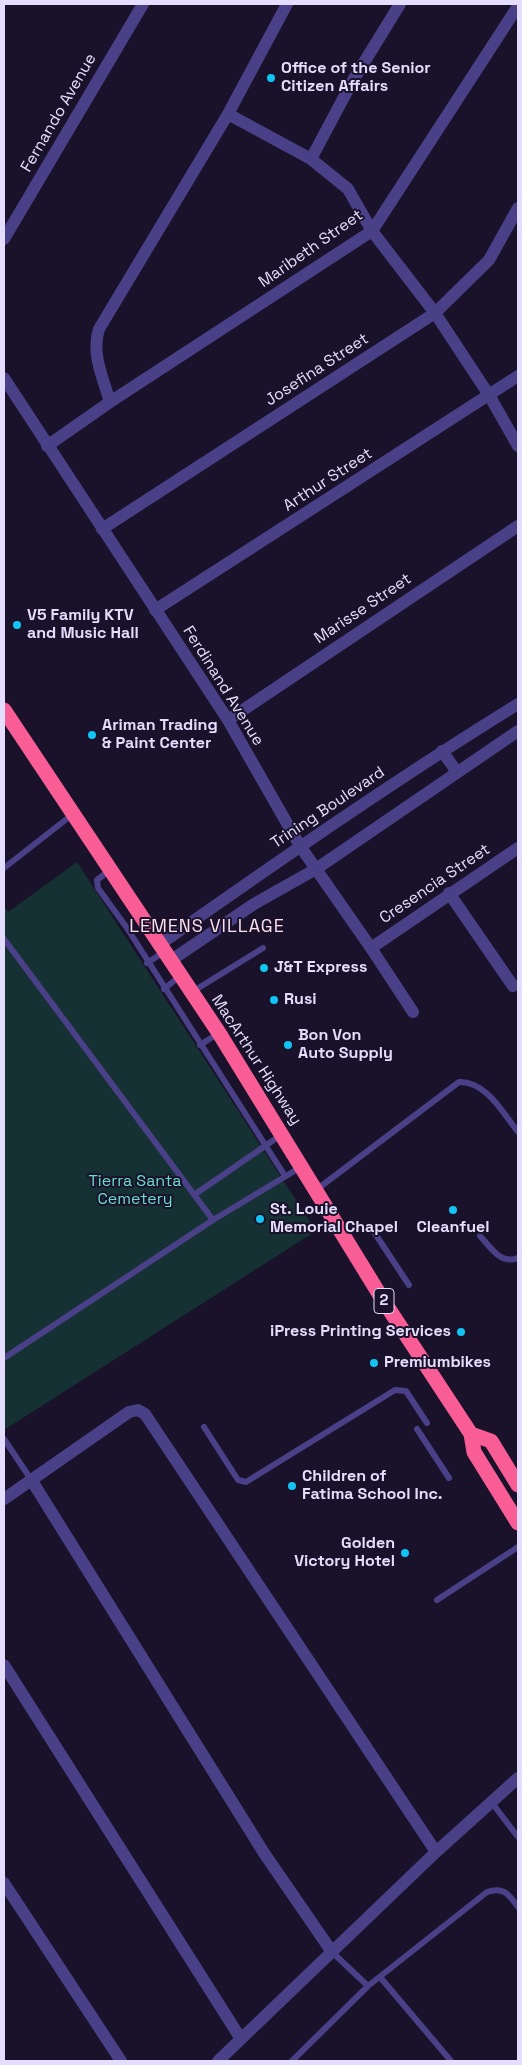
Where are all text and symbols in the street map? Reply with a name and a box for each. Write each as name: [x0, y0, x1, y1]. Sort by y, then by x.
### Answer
street label: Fernando Avenue: [17, 50, 101, 176]
place label: Office of the Senior Citizen Affairs: [281, 59, 431, 97]
marker: Office of the Senior Citizen Affairs: [265, 72, 277, 84]
street label: Maribeth Street: [255, 206, 367, 292]
street label: Josefina Street: [262, 329, 372, 411]
street label: Arthur Street: [280, 444, 376, 516]
street label: Marisse Street: [311, 570, 415, 648]
place label: V5 Family KTV and Music Hall: [27, 606, 139, 644]
marker: V5 Family KTV and Music Hall: [11, 619, 23, 631]
street label: Ferdinand Avenue: [178, 623, 268, 749]
place label: Ariman Trading & Paint Center: [102, 716, 218, 754]
marker: Ariman Trading & Paint Center: [86, 729, 98, 741]
street label: Trining Boulevard: [267, 763, 389, 853]
street label: Cresencia Street: [376, 840, 494, 928]
district label: LEMENS VILLAGE: [127, 916, 287, 938]
place label: J&T Express: [274, 958, 367, 978]
marker: J&T Express: [258, 962, 270, 974]
place label: Rusi: [284, 990, 317, 1010]
street label: MacArthur Highway: [207, 991, 305, 1129]
marker: Rusi: [268, 994, 280, 1006]
place label: Bon Von Auto Supply: [298, 1026, 393, 1064]
marker: Bon Von Auto Supply: [282, 1039, 294, 1051]
park label: Tierra Santa Cemetery: [89, 1172, 181, 1210]
place label: St. Louie Memorial Chapel: [270, 1200, 398, 1238]
marker: Cleanfuel: [447, 1204, 459, 1216]
marker: St. Louie Memorial Chapel: [254, 1213, 266, 1225]
place label: Cleanfuel: [417, 1218, 489, 1238]
road number: 2: [374, 1288, 394, 1314]
place label: iPress Printing Services: [270, 1322, 451, 1342]
marker: iPress Printing Services: [455, 1326, 467, 1338]
place label: Premiumbikes: [384, 1353, 491, 1373]
marker: Premiumbikes: [368, 1357, 380, 1369]
place label: Children of Fatima School Inc.: [302, 1467, 443, 1505]
marker: Children of Fatima School Inc.: [286, 1480, 298, 1492]
place label: Golden Victory Hotel: [294, 1534, 395, 1572]
marker: Golden Victory Hotel: [399, 1547, 411, 1559]

